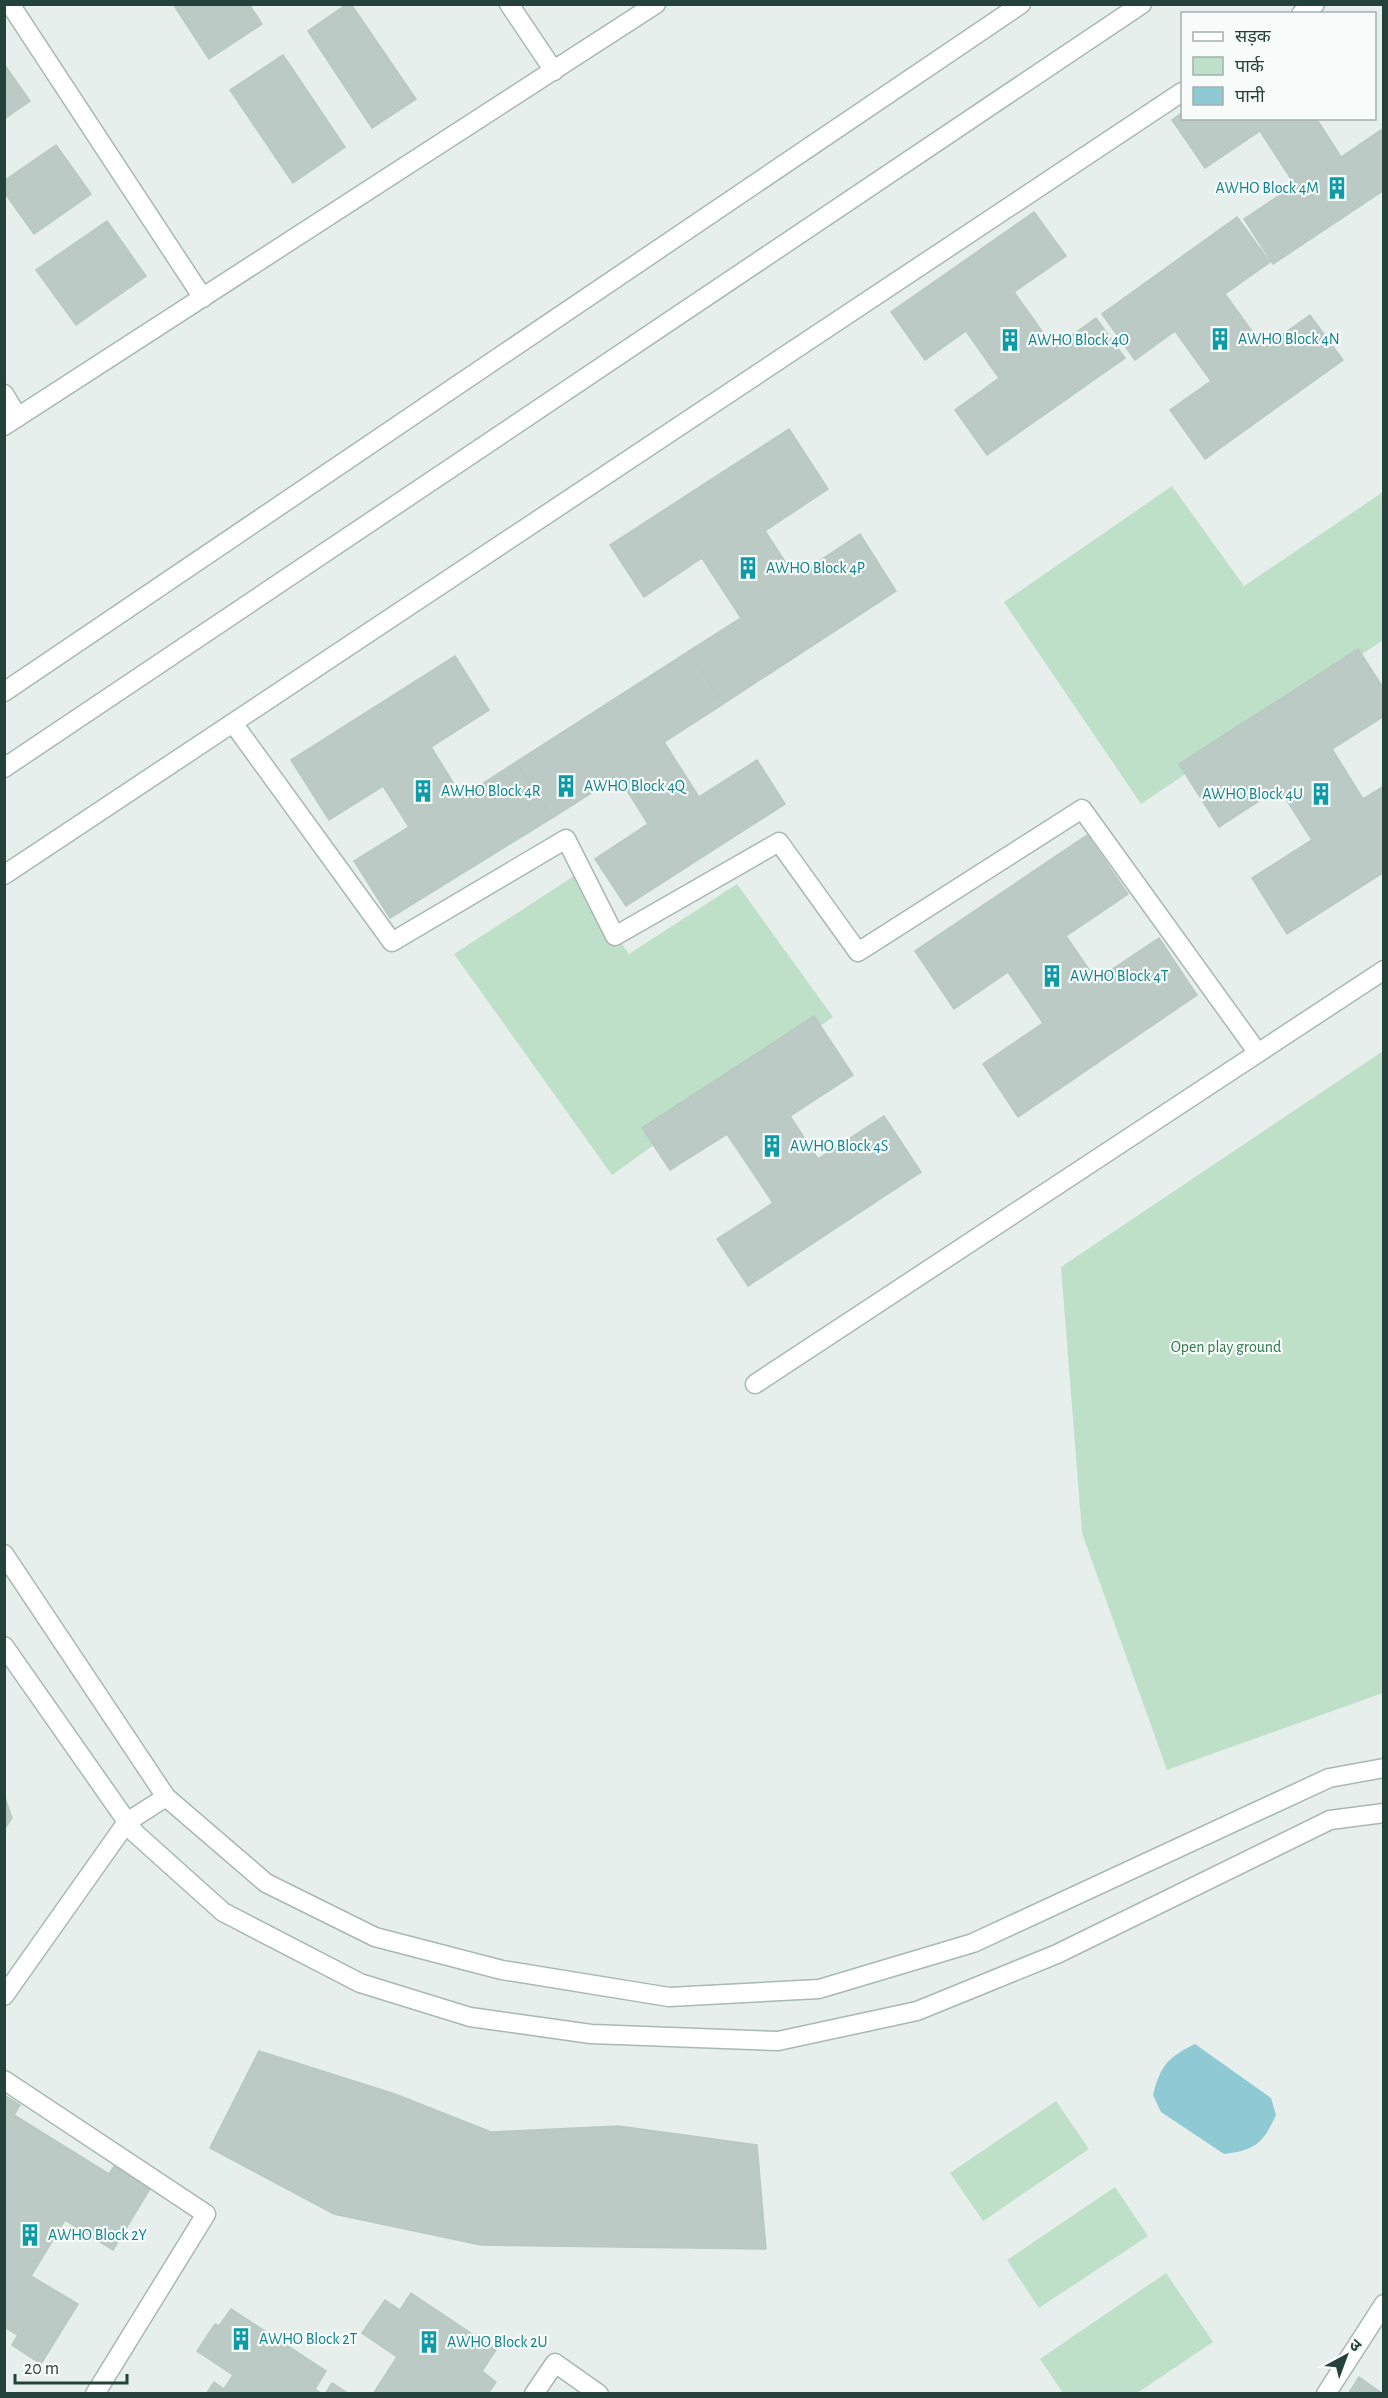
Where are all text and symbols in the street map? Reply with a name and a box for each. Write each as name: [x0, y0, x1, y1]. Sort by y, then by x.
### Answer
legend: [1181, 12, 1376, 120]
text: सड़क: [1235, 28, 1272, 46]
text: पार्क: [1235, 55, 1265, 76]
text: पानी: [1235, 86, 1265, 106]
building icon: AWHO Block 4M: [1324, 175, 1350, 201]
place label: AWHO Block 4M: [1216, 180, 1319, 196]
building icon: AWHO Block 4N: [1207, 326, 1233, 352]
building icon: AWHO Block 4O: [997, 327, 1023, 353]
place label: AWHO Block 4N: [1238, 331, 1340, 347]
place label: AWHO Block 4O: [1028, 332, 1129, 348]
building icon: AWHO Block 4P: [735, 555, 761, 581]
place label: AWHO Block 4P: [766, 560, 865, 576]
building icon: AWHO Block 4Q: [553, 773, 579, 799]
building icon: AWHO Block 4R: [410, 778, 436, 804]
place label: AWHO Block 4Q: [584, 778, 687, 795]
building icon: AWHO Block 4U: [1308, 781, 1334, 807]
place label: AWHO Block 4R: [441, 783, 541, 799]
place label: AWHO Block 4U: [1202, 786, 1303, 802]
building icon: AWHO Block 4T: [1039, 963, 1065, 989]
place label: AWHO Block 4T: [1070, 968, 1169, 984]
building icon: AWHO Block 4S: [759, 1133, 785, 1159]
place label: AWHO Block 4S: [790, 1138, 888, 1154]
park label: Open play ground: [1171, 1339, 1281, 1356]
building icon: AWHO Block 2Y: [17, 2222, 43, 2248]
place label: AWHO Block 2Y: [48, 2227, 147, 2243]
building icon: AWHO Block 2T: [228, 2326, 254, 2352]
north arrow: [1316, 2326, 1376, 2386]
building icon: AWHO Block 2U: [416, 2329, 442, 2355]
place label: AWHO Block 2T: [259, 2331, 357, 2347]
place label: AWHO Block 2U: [447, 2334, 547, 2350]
text: उ: [1346, 2336, 1364, 2355]
scale bar: [15, 2347, 128, 2385]
text: 20 m: [24, 2360, 59, 2378]

